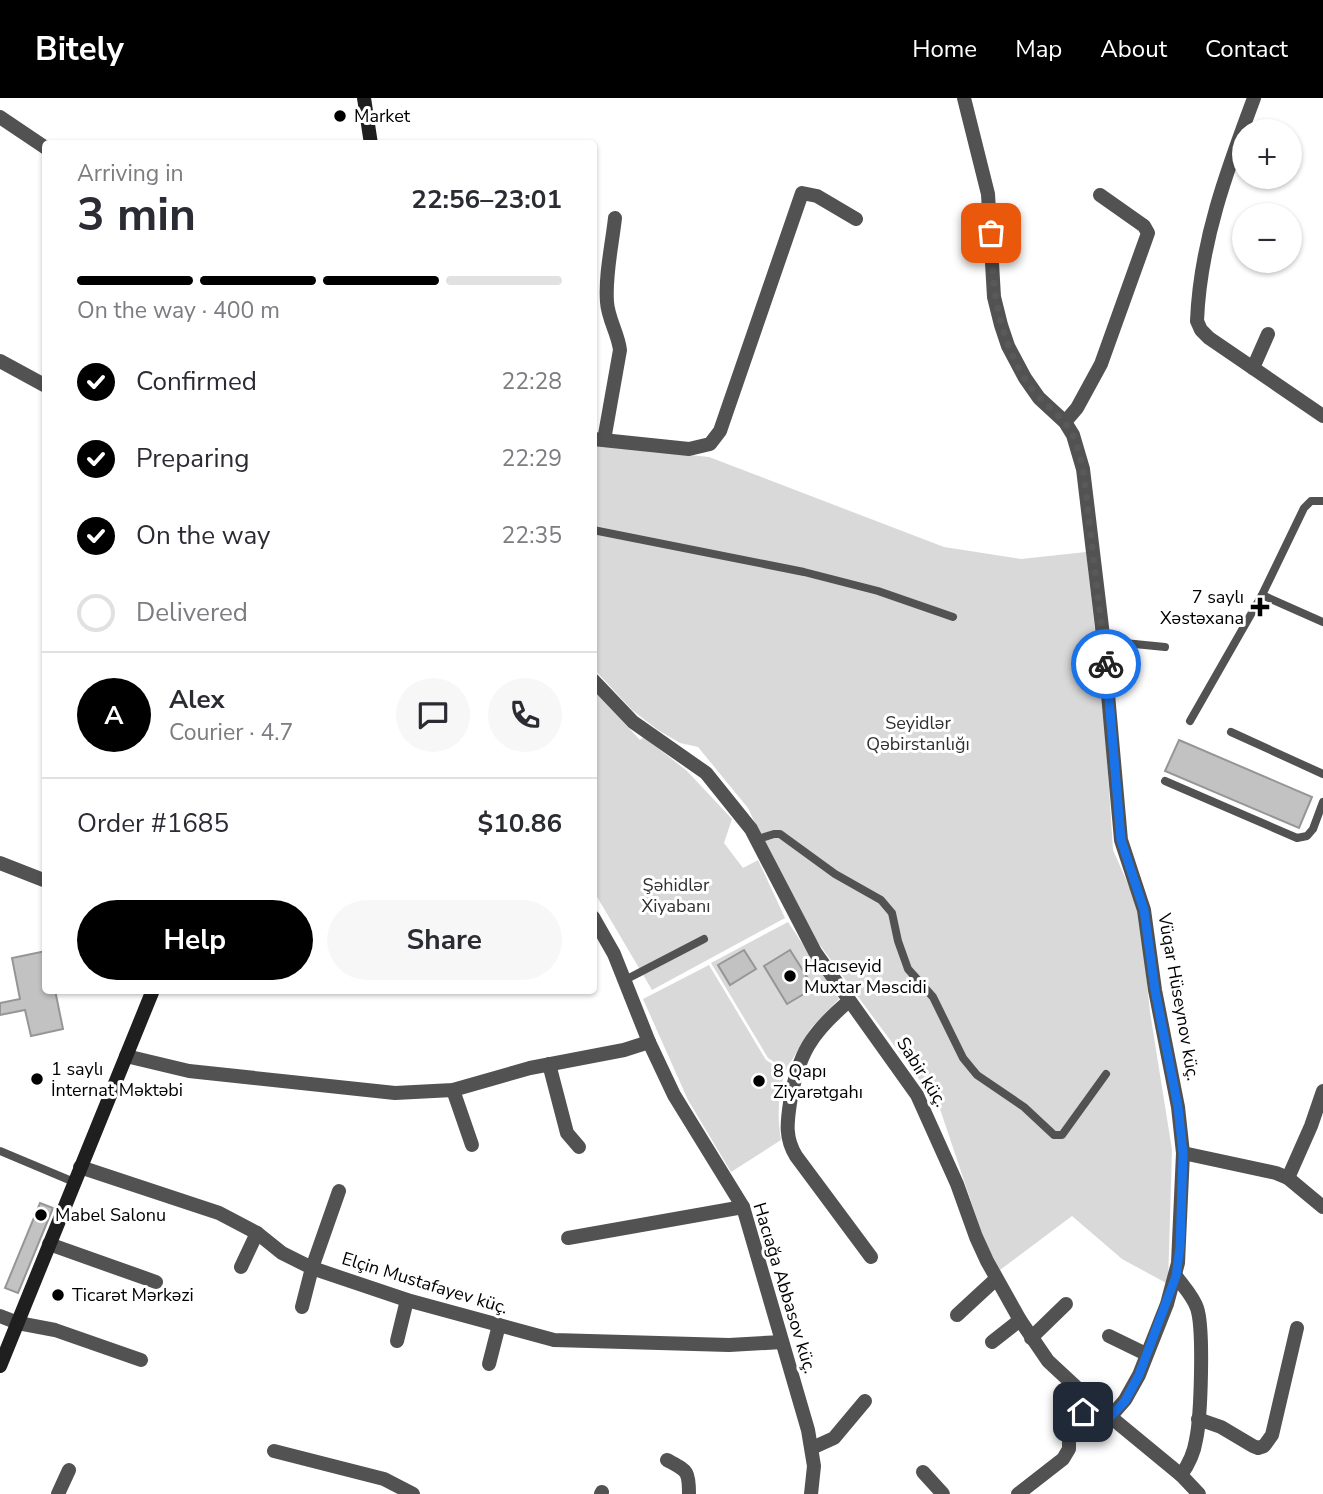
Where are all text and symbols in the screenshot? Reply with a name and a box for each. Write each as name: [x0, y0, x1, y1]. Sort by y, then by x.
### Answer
text: Bitely: [35, 27, 124, 72]
text: Home: [912, 33, 977, 65]
text: Map: [1015, 33, 1062, 65]
text: About: [1100, 33, 1167, 65]
text: Contact: [1205, 33, 1288, 65]
place label: Market: [354, 104, 411, 128]
marker: Market: [332, 108, 348, 124]
map controls: [1232, 119, 1302, 273]
button: +: [1232, 119, 1302, 189]
text: Arriving in: [77, 158, 184, 189]
text: 22:56–23:01: [411, 182, 562, 217]
text: 3 min: [77, 183, 196, 246]
pin: [961, 203, 1021, 263]
button: −: [1232, 203, 1302, 273]
icon: bag: [972, 214, 1010, 252]
text: On the way · 400 m: [77, 295, 280, 326]
icon: check: [77, 363, 115, 401]
text: Confirmed: [136, 364, 257, 399]
text: 22:28: [502, 366, 562, 397]
icon: check: [77, 440, 115, 478]
text: Preparing: [136, 441, 249, 476]
text: 22:29: [502, 443, 562, 474]
icon: check: [77, 517, 115, 555]
text: On the way: [136, 518, 270, 553]
text: 22:35: [502, 520, 562, 551]
place label: 7 saylı Xəstəxana: [1160, 585, 1244, 630]
text: Delivered: [136, 595, 248, 630]
marker: 7 saylı Xəstəxana: [1250, 597, 1270, 617]
courier: [1071, 629, 1141, 699]
icon: bike: [1087, 645, 1125, 683]
button: chat: [396, 678, 470, 752]
button: phone: [488, 678, 562, 752]
text: Alex: [169, 682, 225, 717]
text: A: [104, 698, 124, 733]
park label: Seyidlər Qəbirstanlığı: [866, 711, 970, 756]
text: Courier · 4.7: [169, 717, 293, 748]
text: Order #1685: [77, 806, 229, 841]
text: $10.86: [478, 806, 562, 841]
park label: Şəhidlər Xiyabanı: [642, 873, 710, 918]
button: Help: [77, 900, 313, 980]
button: Share: [327, 900, 562, 980]
street label: Vüqar Hüseynov küç.: [1152, 910, 1206, 1083]
place label: Hacıseyid Muxtar Məscidi: [804, 954, 927, 999]
marker: Hacıseyid Muxtar Məscidi: [782, 968, 798, 984]
street label: Sabir küç.: [891, 1033, 953, 1111]
place label: 1 saylı İnternat Məktəbi: [51, 1057, 183, 1102]
place label: 8 Qapı Ziyarətgahı: [773, 1059, 863, 1104]
marker: 1 saylı İnternat Məktəbi: [29, 1071, 45, 1087]
marker: 8 Qapı Ziyarətgahı: [751, 1073, 767, 1089]
street label: Hacıağa Abbasov küç.: [748, 1199, 822, 1377]
place label: Mabel Salonu: [55, 1203, 166, 1227]
marker: Mabel Salonu: [33, 1207, 49, 1223]
street label: Elçin Mustafayev küç.: [339, 1246, 511, 1320]
place label: Ticarət Mərkəzi: [72, 1283, 194, 1307]
marker: Ticarət Mərkəzi: [50, 1287, 66, 1303]
pin: [1053, 1382, 1113, 1442]
icon: home: [1064, 1393, 1102, 1431]

